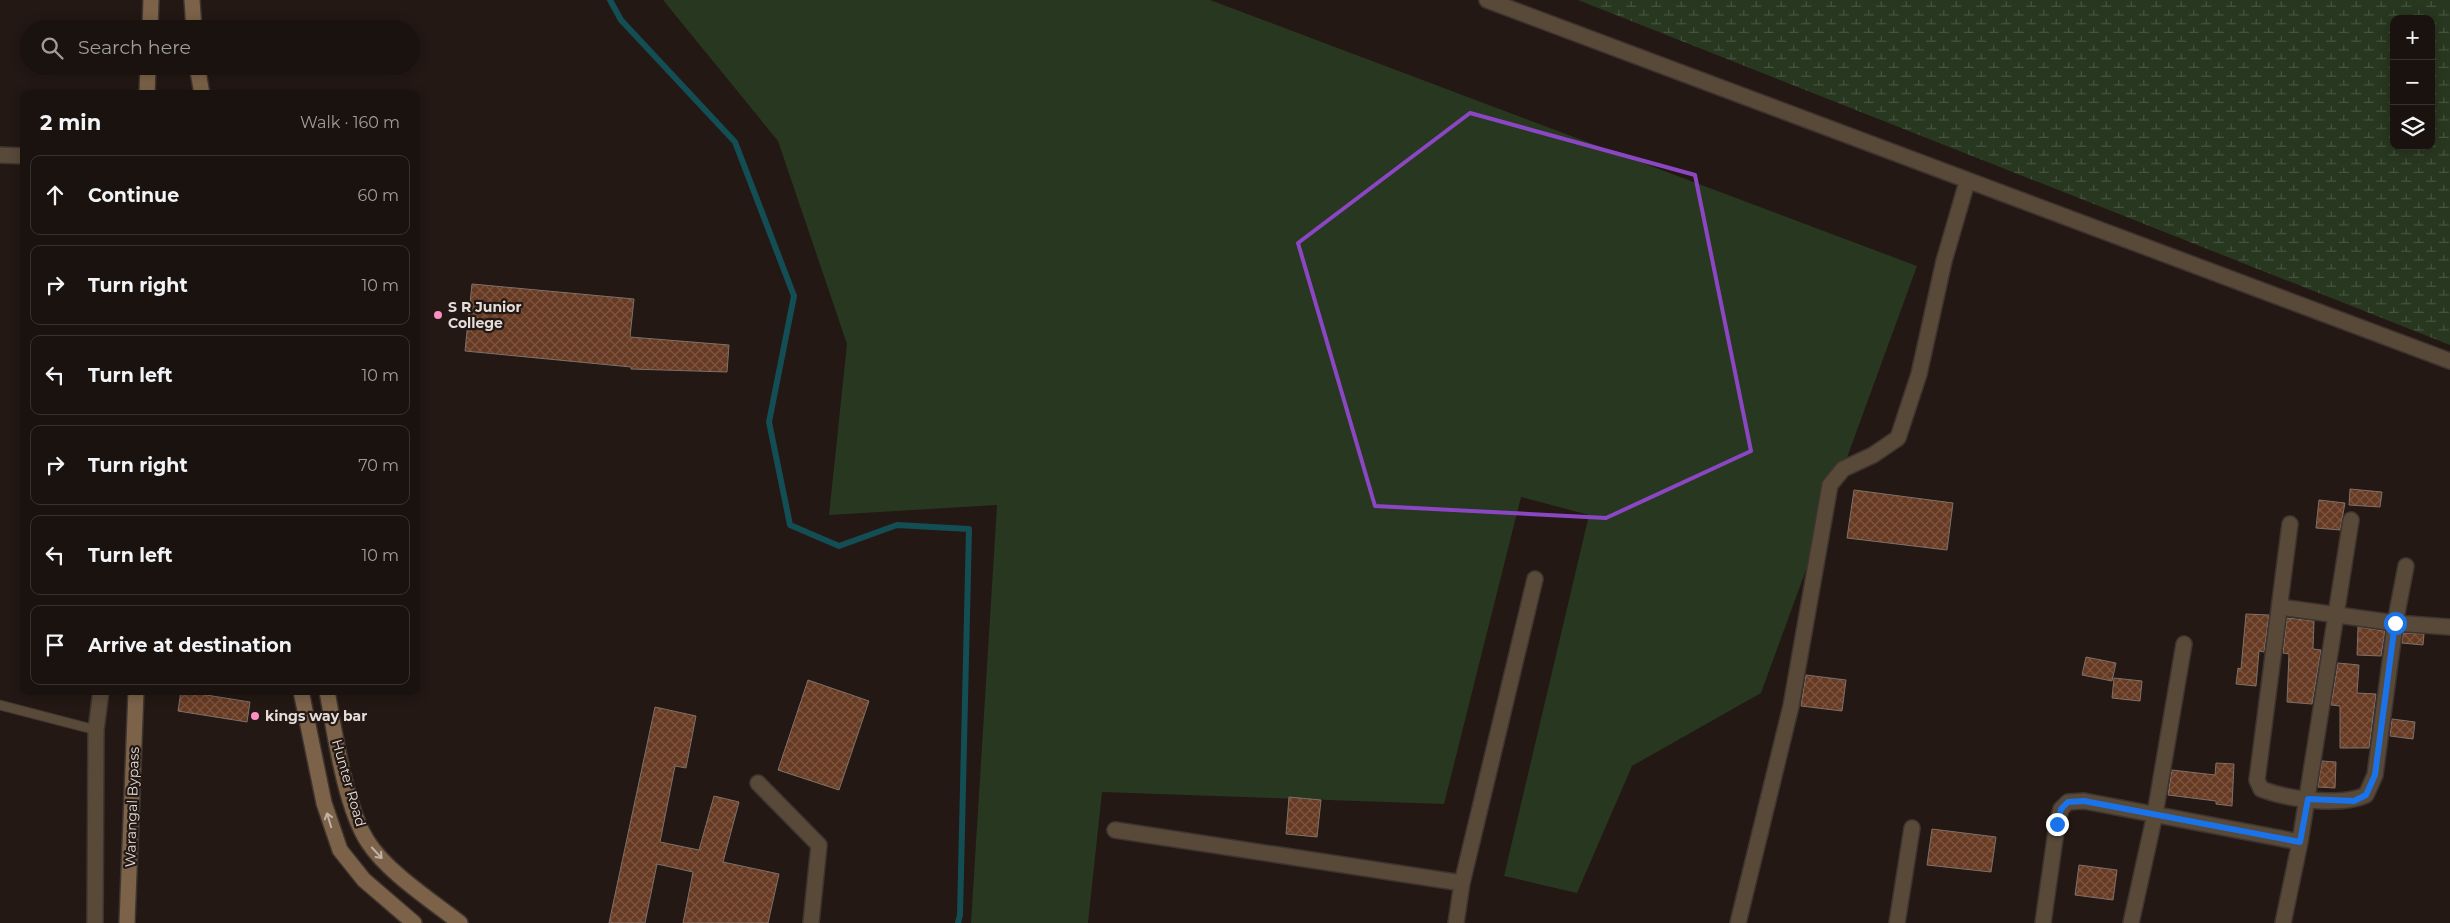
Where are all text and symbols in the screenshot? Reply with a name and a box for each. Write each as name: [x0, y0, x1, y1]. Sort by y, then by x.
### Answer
map controls: [2390, 15, 2435, 150]
button: +: [2390, 15, 2435, 60]
search box: [20, 20, 420, 75]
icon: search: [38, 34, 66, 62]
text: Search here: [78, 36, 191, 59]
button: −: [2390, 60, 2435, 105]
button: layers: [2390, 105, 2435, 150]
text: 2 min: [40, 110, 101, 135]
text: Walk · 160 m: [300, 113, 400, 132]
icon: ahead: [41, 181, 69, 209]
text: Continue: [88, 184, 179, 207]
text: 60 m: [357, 186, 399, 205]
icon: right: [41, 271, 69, 299]
text: Turn right: [88, 274, 188, 297]
text: 10 m: [361, 276, 399, 295]
place label: S R Junior College: [448, 298, 522, 332]
marker: S R Junior College: [432, 309, 444, 321]
icon: left: [41, 361, 69, 389]
text: Turn left: [88, 364, 173, 387]
text: 10 m: [361, 366, 399, 385]
icon: right: [41, 451, 69, 479]
text: Turn right: [88, 454, 188, 477]
text: 70 m: [358, 456, 399, 475]
icon: left: [41, 541, 69, 569]
text: Turn left: [88, 544, 173, 567]
text: 10 m: [361, 546, 399, 565]
route start: [2384, 612, 2407, 635]
icon: arrive: [41, 631, 69, 659]
text: Arrive at destination: [88, 634, 292, 657]
place label: kings way bar: [265, 707, 367, 725]
marker: kings way bar: [249, 710, 261, 722]
street label: Hunter Road: [328, 737, 370, 829]
street label: Warangal Bypass: [121, 746, 143, 868]
one-way arrow: [323, 812, 333, 828]
route end: [2046, 813, 2069, 836]
one-way arrow: [371, 846, 383, 859]

